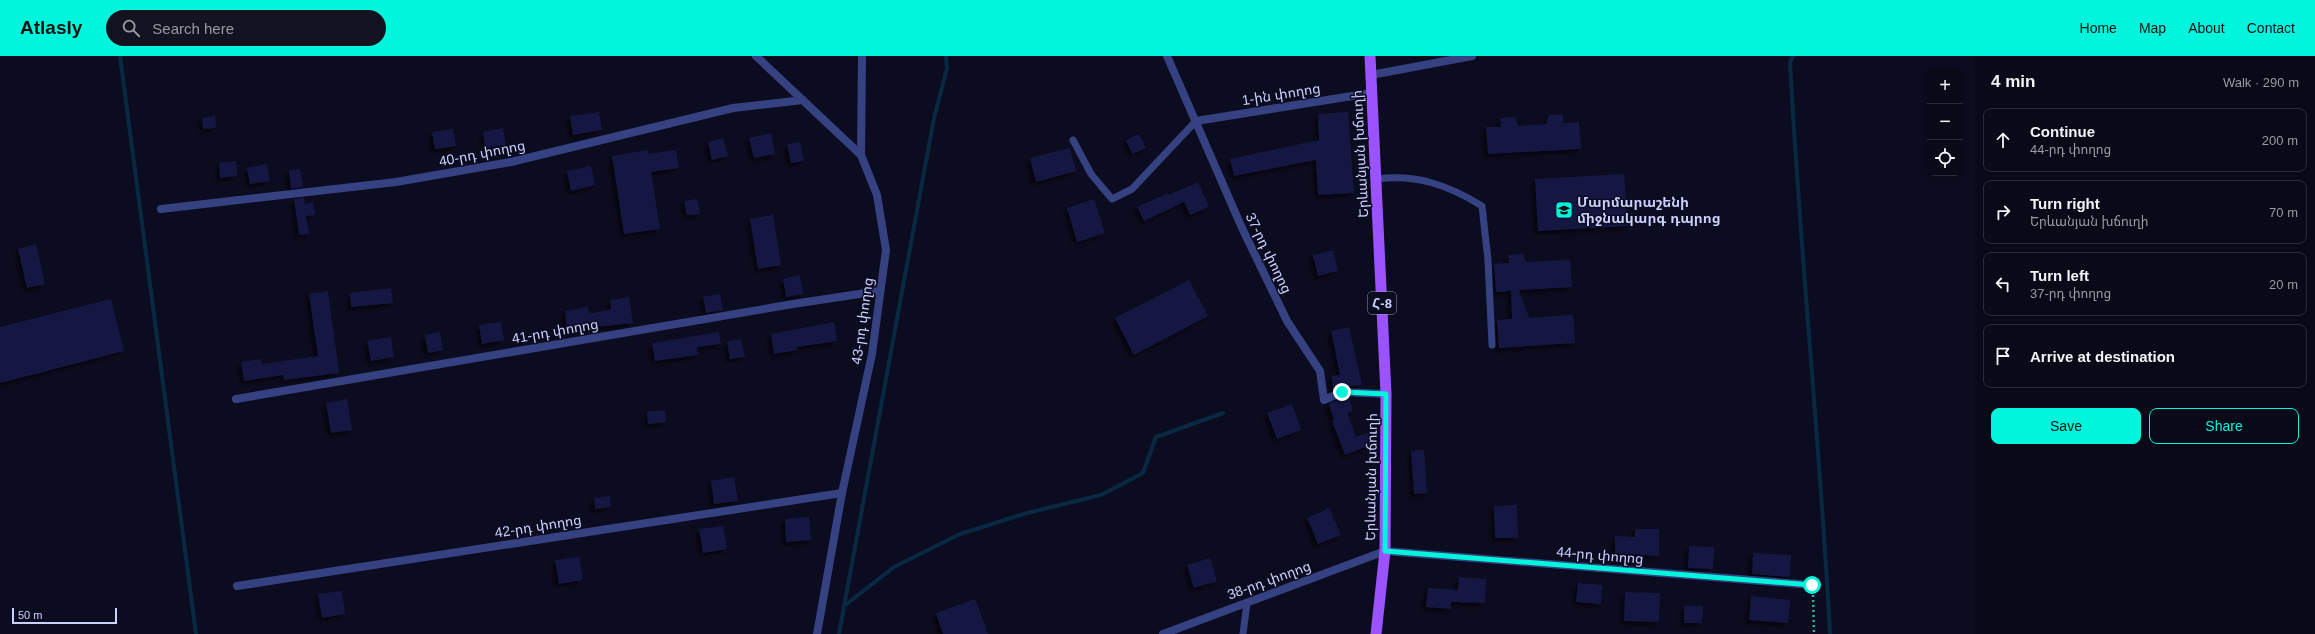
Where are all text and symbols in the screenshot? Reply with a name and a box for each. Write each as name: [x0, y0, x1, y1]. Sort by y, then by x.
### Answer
search box: [106, 10, 386, 46]
text: Atlasly: [20, 17, 82, 38]
icon: search: [120, 17, 142, 39]
text: Search here: [152, 20, 234, 37]
text: Home: [2080, 20, 2117, 36]
text: Map: [2139, 20, 2166, 36]
text: About: [2188, 20, 2225, 36]
text: Contact: [2247, 20, 2295, 36]
map controls: [1927, 68, 1963, 176]
button: +: [1927, 68, 1963, 104]
text: 4 min: [1991, 72, 2035, 91]
text: Walk · 290 m: [2223, 75, 2299, 90]
street label: 1-ին փողոց: [1241, 80, 1321, 108]
street label: Երևանյան խճուղի: [1349, 90, 1371, 218]
button: −: [1927, 104, 1963, 140]
text: Continue: [2030, 123, 2095, 140]
icon: ahead: [1992, 129, 2014, 151]
text: 200 m: [2262, 133, 2298, 148]
street label: 40-րդ փողոց: [437, 137, 527, 169]
button: locate: [1927, 140, 1963, 176]
text: 44-րդ փողոց: [2030, 142, 2111, 157]
place label: Մարմարաշենի միջնակարգ դպրոց: [1577, 194, 1721, 226]
text: Turn right: [2030, 195, 2100, 212]
school or university icon: Մարմարաշենի միջնակարգ դպրոց: [1554, 200, 1574, 220]
icon: right: [1992, 201, 2014, 223]
text: 70 m: [2269, 205, 2298, 220]
street label: 37-րդ փողոց: [1243, 210, 1295, 296]
text: Երևանյան խճուղի: [2030, 214, 2149, 229]
text: Turn left: [2030, 267, 2089, 284]
icon: left: [1992, 273, 2014, 295]
street label: 43-րդ փողոց: [848, 276, 876, 366]
text: 20 m: [2269, 277, 2298, 292]
text: 37-րդ փողոց: [2030, 286, 2111, 301]
road number: Հ-8: [1368, 292, 1396, 314]
street label: 41-րդ փողոց: [510, 316, 600, 346]
icon: arrive: [1992, 345, 2014, 367]
text: Arrive at destination: [2030, 348, 2175, 365]
route end: [1333, 383, 1351, 401]
button: Save: [1991, 408, 2141, 444]
button: Share: [2149, 408, 2299, 444]
street label: Երևանյան խճուղի: [1362, 413, 1380, 541]
street label: 42-րդ փողոց: [493, 511, 583, 541]
street label: 44-րդ փողոց: [1556, 543, 1644, 567]
street label: 38-րդ փողոց: [1225, 557, 1313, 603]
route start: [1803, 576, 1821, 594]
scale bar: [12, 606, 117, 625]
text: 50 m: [18, 609, 42, 621]

